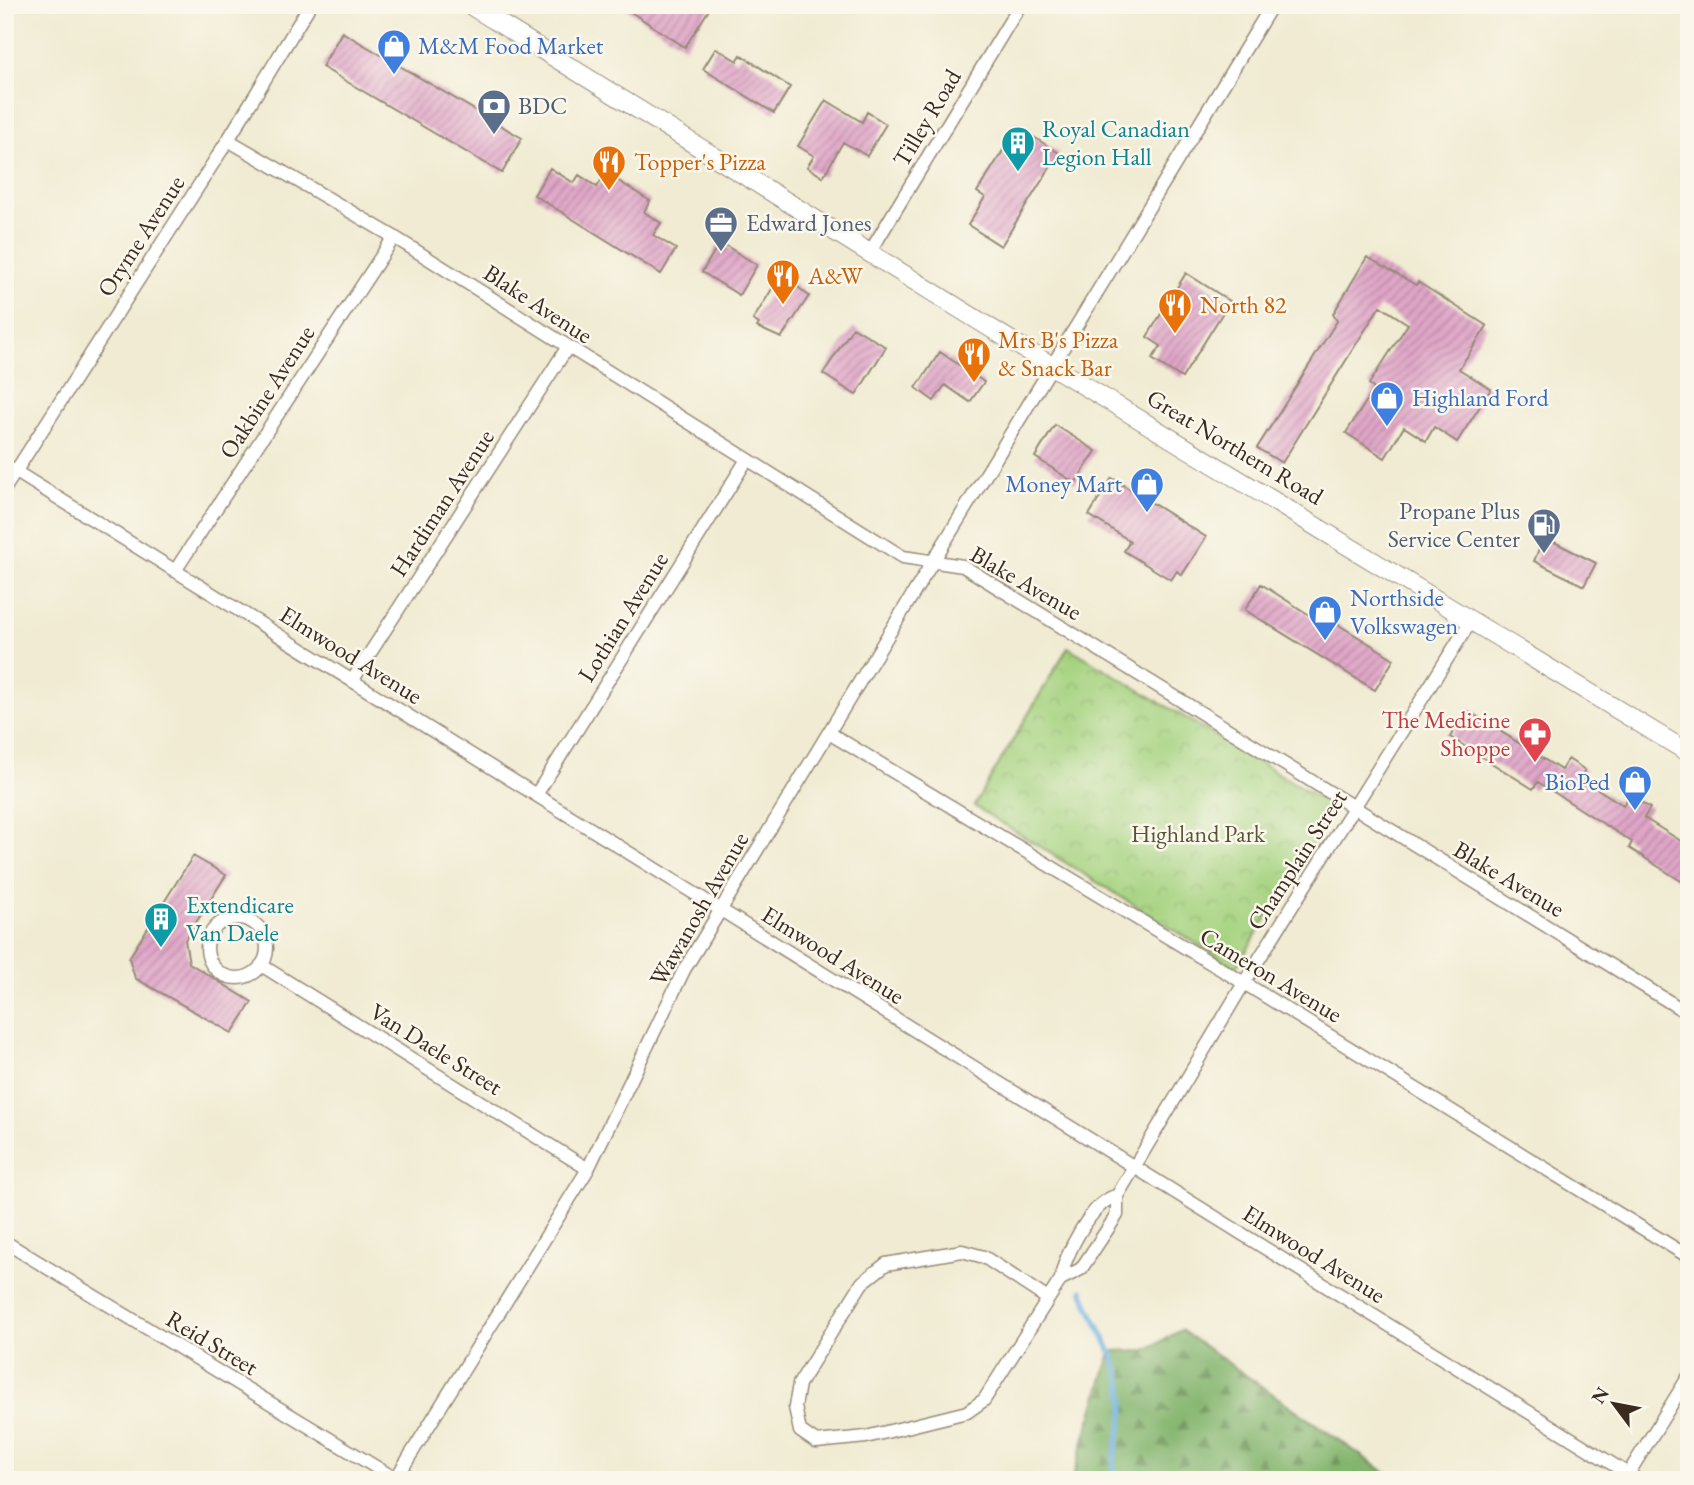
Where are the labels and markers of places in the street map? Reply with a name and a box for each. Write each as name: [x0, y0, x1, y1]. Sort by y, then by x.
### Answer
shop icon: M&M Food Market: [375, 27, 413, 76]
place label: M&M Food Market: [418, 30, 604, 61]
bank icon: BDC: [475, 87, 513, 136]
place label: BDC: [518, 90, 567, 121]
place label: Royal Canadian Legion Hall: [1042, 113, 1190, 172]
building icon: Royal Canadian Legion Hall: [999, 124, 1037, 173]
restaurant icon: Topper's Pizza: [590, 143, 628, 192]
place label: Topper's Pizza: [634, 146, 766, 177]
office icon: Edward Jones: [702, 204, 740, 253]
place label: Edward Jones: [746, 207, 872, 238]
restaurant icon: A&W: [764, 257, 802, 306]
place label: A&W: [807, 260, 864, 291]
restaurant icon: North 82: [1156, 286, 1194, 335]
place label: North 82: [1200, 289, 1287, 320]
place label: Mrs B's Pizza & Snack Bar: [998, 324, 1119, 383]
restaurant icon: Mrs B's Pizza & Snack Bar: [955, 335, 993, 384]
shop icon: Highland Ford: [1368, 379, 1406, 428]
place label: Highland Ford: [1412, 382, 1550, 413]
shop icon: Money Mart: [1128, 465, 1166, 514]
place label: Money Mart: [1005, 468, 1122, 499]
place label: Propane Plus Service Center: [1388, 495, 1520, 554]
fuel station icon: Propane Plus Service Center: [1525, 506, 1563, 555]
place label: Northside Volkswagen: [1350, 582, 1458, 641]
shop icon: Northside Volkswagen: [1306, 593, 1344, 642]
place label: The Medicine Shoppe: [1381, 704, 1510, 763]
pharmacy icon: The Medicine Shoppe: [1516, 715, 1554, 764]
shop icon: BioPed: [1616, 763, 1654, 812]
place label: BioPed: [1545, 766, 1611, 797]
place label: Extendicare Van Daele: [186, 889, 294, 948]
building icon: Extendicare Van Daele: [142, 900, 180, 949]

